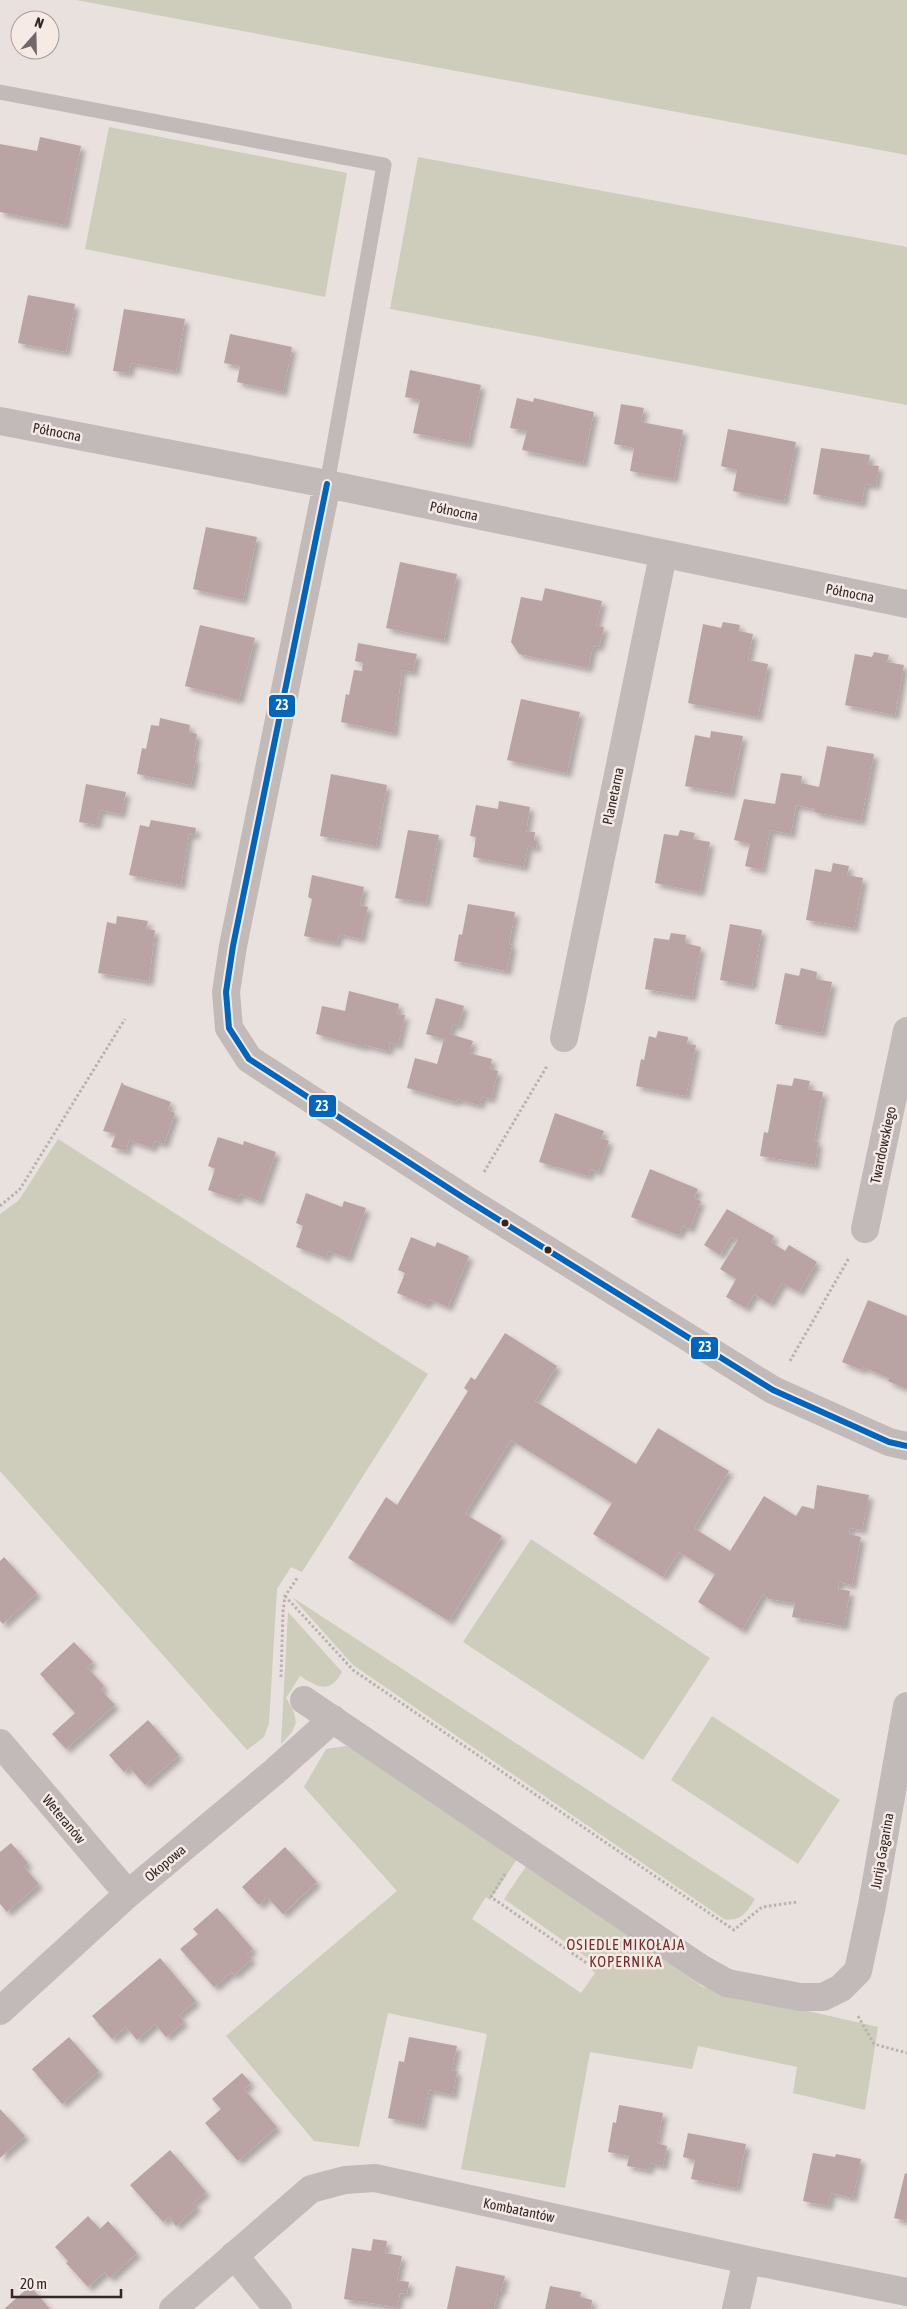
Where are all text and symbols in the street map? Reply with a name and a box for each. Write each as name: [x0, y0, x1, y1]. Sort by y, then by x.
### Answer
north arrow: [10, 10, 60, 60]
text: N: [33, 14, 46, 32]
street label: Północna: [31, 419, 83, 445]
street label: Północna: [428, 498, 480, 524]
street label: Północna: [824, 580, 876, 606]
line badge: 23: [268, 694, 296, 718]
text: 23: [275, 697, 289, 713]
street label: Planetarna: [599, 766, 627, 826]
line badge: 23: [308, 1094, 337, 1118]
text: 23: [315, 1098, 329, 1114]
street label: Twardowskiego: [867, 1105, 899, 1185]
unlabelled marker: [500, 1218, 510, 1228]
unlabelled marker: [543, 1245, 553, 1255]
line badge: 23: [690, 1336, 719, 1360]
text: 23: [698, 1339, 712, 1355]
street label: Weteranów: [39, 1792, 89, 1847]
street label: Jurija Gagarina: [867, 1812, 897, 1890]
street label: Okopowa: [141, 1841, 189, 1885]
district label: OSIEDLE MIKOŁAJA KOPERNIKA: [567, 1936, 685, 1970]
street label: Kombatantów: [482, 2195, 557, 2225]
scale bar: [12, 2266, 121, 2298]
text: 20 m: [20, 2275, 47, 2292]

